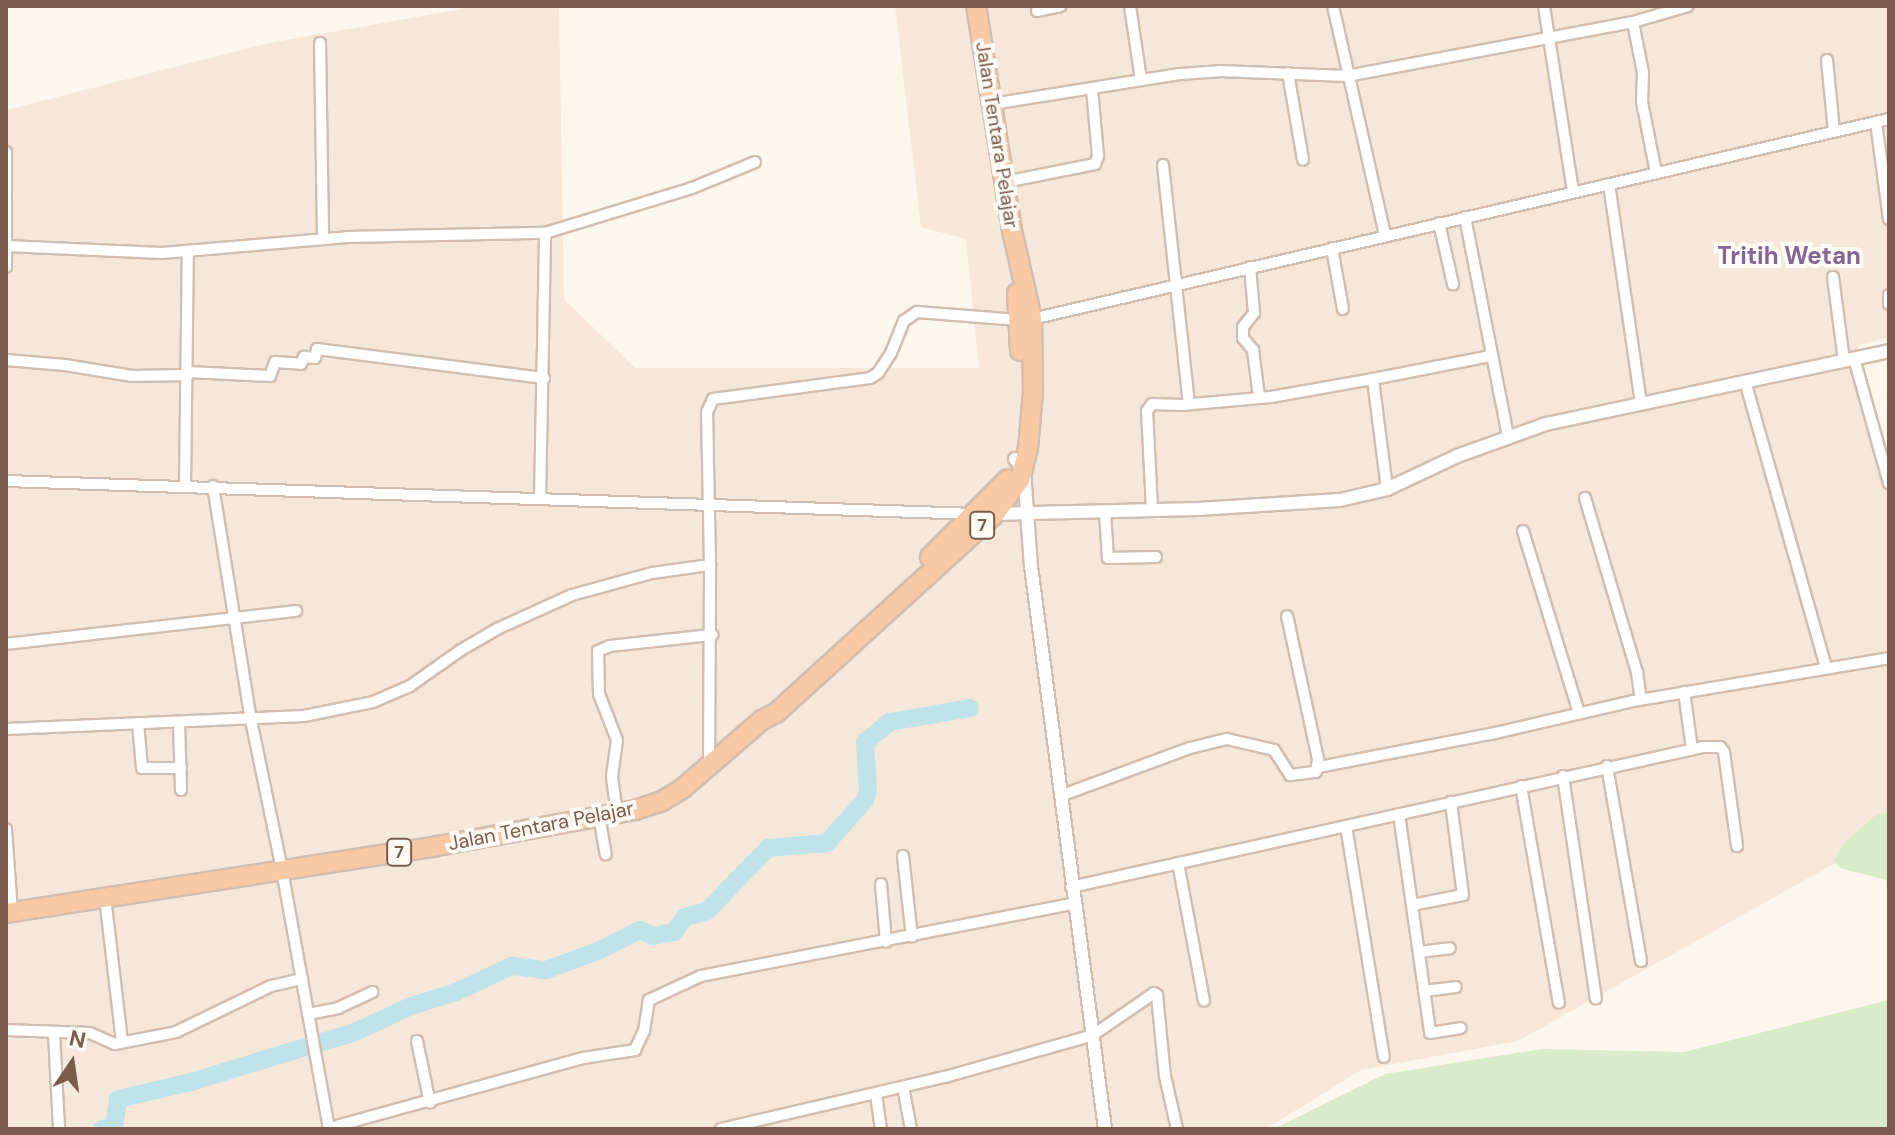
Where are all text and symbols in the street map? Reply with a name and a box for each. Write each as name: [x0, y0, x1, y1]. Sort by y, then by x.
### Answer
street label: Jalan Tentara Pelajar: [970, 40, 1024, 230]
district label: Tritih Wetan: [1717, 242, 1861, 270]
road number: 7: [968, 511, 996, 539]
street label: Jalan Tentara Pelajar: [446, 796, 636, 856]
road number: 7: [385, 838, 413, 866]
north arrow: [32, 1023, 112, 1103]
text: N: [66, 1023, 89, 1055]

